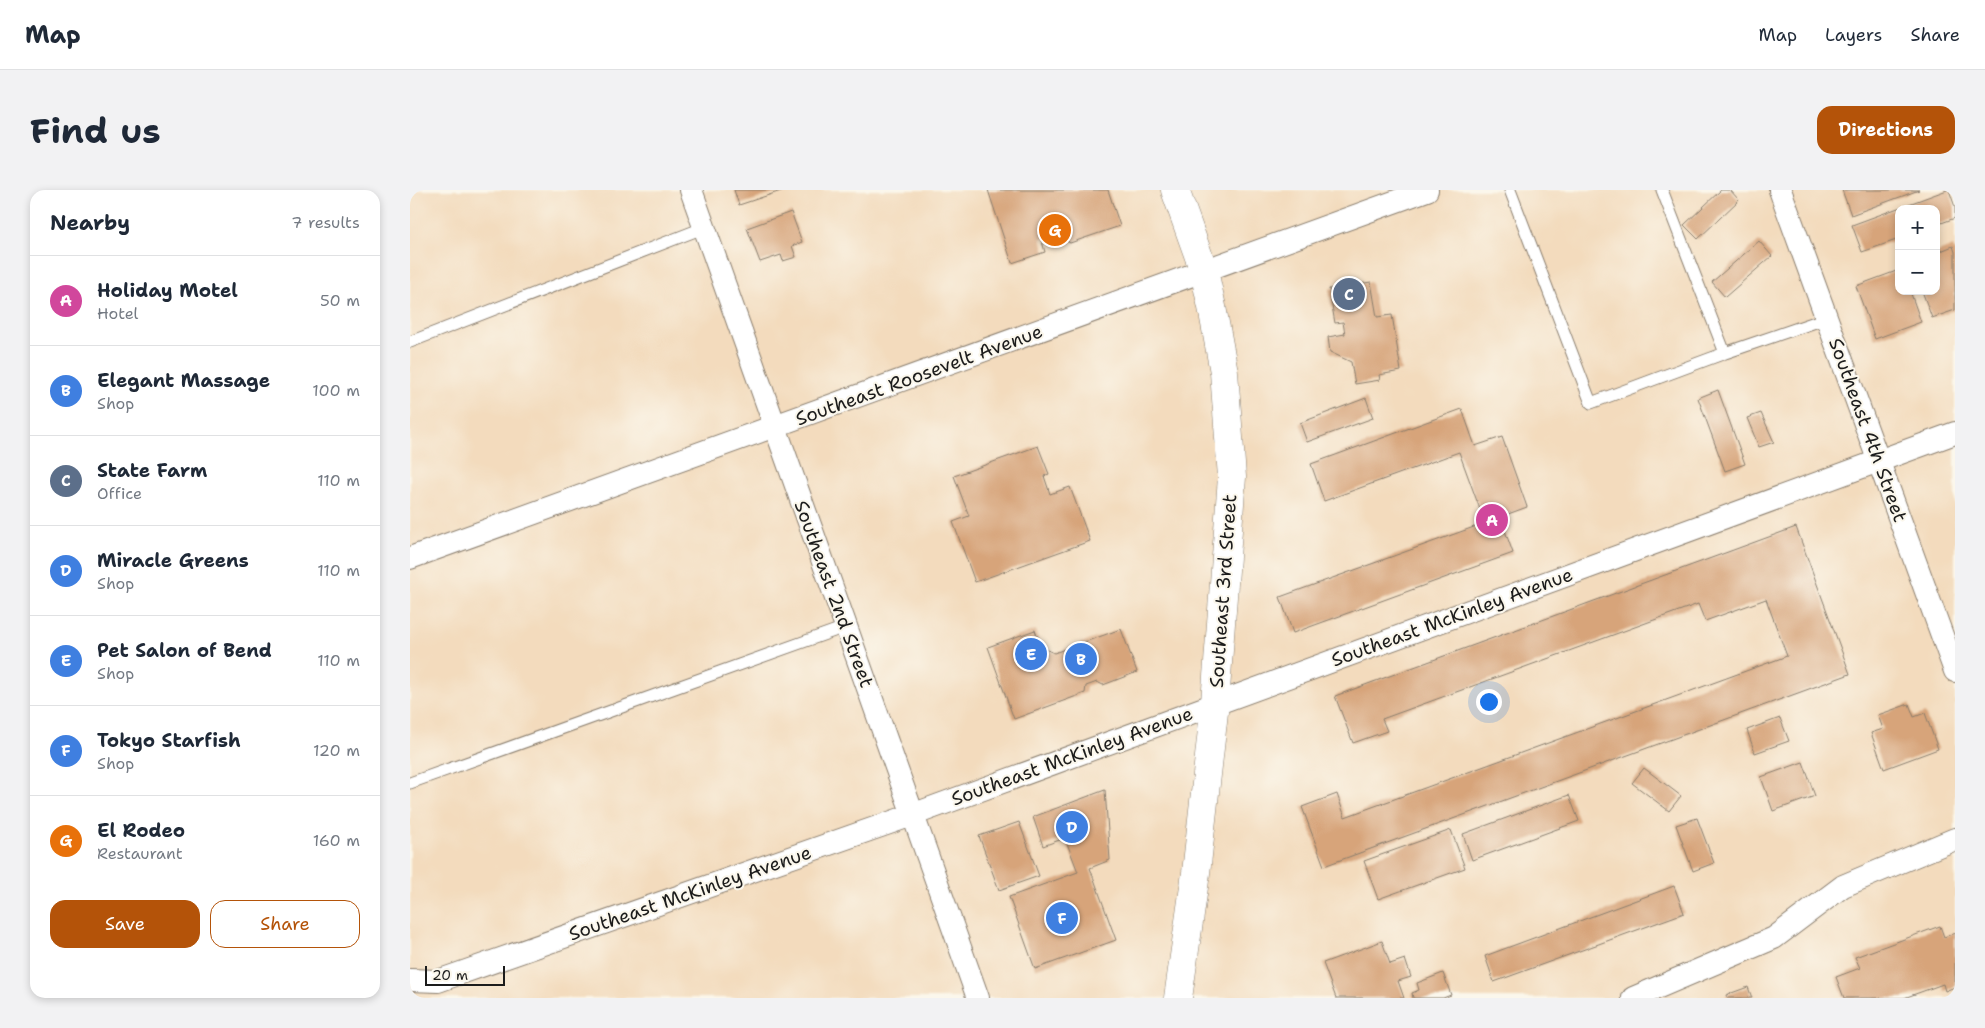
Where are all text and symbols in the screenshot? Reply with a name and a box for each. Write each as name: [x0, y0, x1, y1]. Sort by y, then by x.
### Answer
text: Map: [25, 19, 81, 51]
text: Map: [1759, 23, 1797, 47]
text: Layers: [1825, 23, 1882, 47]
text: Share: [1910, 23, 1960, 47]
button: Directions: [1817, 106, 1955, 154]
text: Find us: [30, 107, 161, 154]
map controls: [1895, 205, 1940, 295]
button: +: [1895, 205, 1940, 250]
text: Nearby: [50, 209, 130, 237]
pin: G: [1039, 211, 1071, 249]
text: 7 results: [291, 212, 360, 233]
button: −: [1895, 250, 1940, 295]
pin: C: [1333, 275, 1365, 313]
text: Holiday Motel: [97, 278, 238, 303]
text: A: [60, 290, 72, 311]
text: 50 m: [320, 290, 360, 311]
text: Hotel: [97, 303, 138, 324]
street label: Southeast Roosevelt Avenue: [792, 319, 1046, 431]
street label: Southeast 4th Street: [1823, 335, 1913, 525]
text: Elegant Massage: [97, 368, 270, 393]
text: B: [61, 380, 71, 401]
text: 100 m: [312, 380, 360, 401]
text: Shop: [97, 393, 134, 414]
text: State Farm: [97, 458, 207, 483]
text: C: [61, 470, 71, 491]
text: 110 m: [317, 470, 360, 491]
text: Office: [97, 483, 142, 504]
street label: Southeast 3rd Street: [1204, 493, 1242, 689]
street label: Southeast 2nd Street: [789, 497, 879, 691]
pin: A: [1476, 501, 1508, 539]
text: Miracle Greens: [97, 548, 249, 573]
text: D: [60, 560, 72, 581]
text: 110 m: [317, 560, 360, 581]
street label: Southeast McKinley Avenue: [1328, 562, 1576, 672]
text: Shop: [97, 573, 134, 594]
pin: E: [1015, 635, 1047, 673]
text: Pet Salon of Bend: [97, 638, 272, 663]
pin: B: [1065, 640, 1097, 678]
text: E: [61, 650, 71, 671]
text: 110 m: [317, 650, 360, 671]
text: Shop: [97, 663, 134, 684]
your location: [1476, 689, 1502, 715]
street label: Southeast McKinley Avenue: [948, 701, 1196, 811]
text: Tokyo Starfish: [97, 728, 241, 753]
text: F: [61, 740, 71, 761]
text: 120 m: [313, 740, 360, 761]
text: Shop: [97, 753, 134, 774]
pin: D: [1056, 808, 1088, 846]
text: El Rodeo: [97, 818, 185, 843]
text: G: [60, 830, 72, 851]
text: 160 m: [313, 830, 360, 851]
street label: Southeast McKinley Avenue: [565, 840, 815, 946]
text: Restaurant: [97, 843, 183, 864]
pin: F: [1046, 899, 1078, 937]
button: Save: [50, 900, 200, 948]
button: Share: [210, 900, 360, 948]
scale bar: [425, 963, 505, 986]
text: 20 m: [432, 966, 468, 984]

